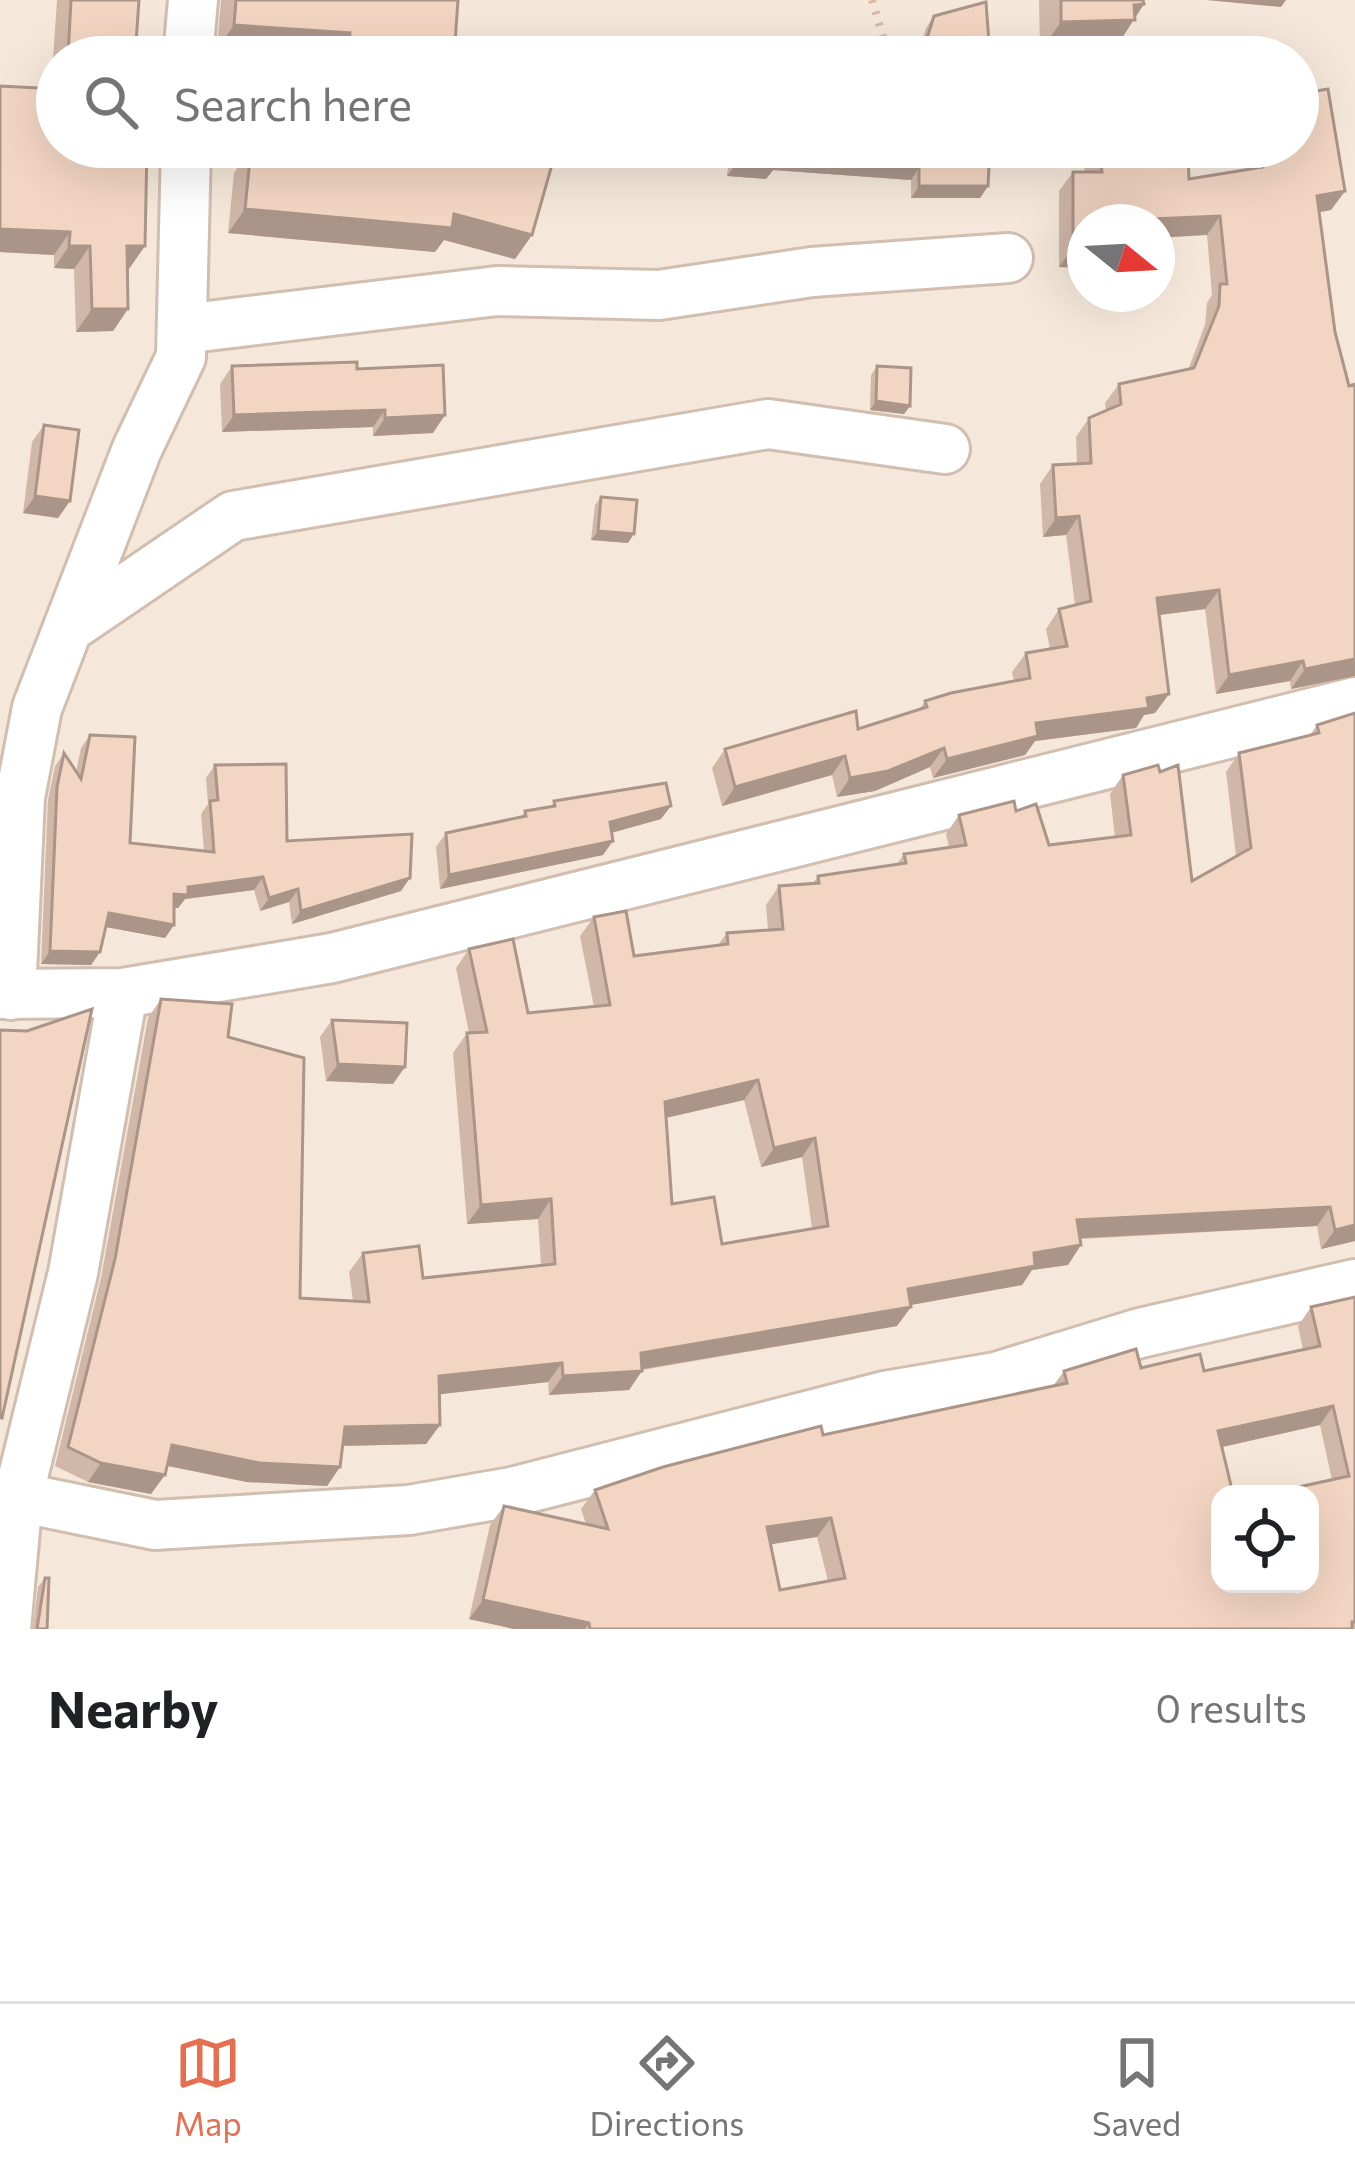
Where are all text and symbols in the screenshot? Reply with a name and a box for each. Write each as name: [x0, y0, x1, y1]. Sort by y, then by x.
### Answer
search box: [36, 36, 1319, 168]
icon: search: [78, 69, 144, 135]
text: Search here: [174, 75, 412, 130]
north arrow: [1067, 204, 1175, 312]
map controls: [1211, 1485, 1319, 1593]
button: locate: [1211, 1485, 1319, 1593]
text: Nearby: [48, 1676, 218, 1739]
text: 0 results: [1155, 1683, 1307, 1731]
tab: Map: [174, 2030, 242, 2143]
tab: Directions: [590, 2030, 744, 2143]
tab: Saved: [1092, 2030, 1181, 2143]

